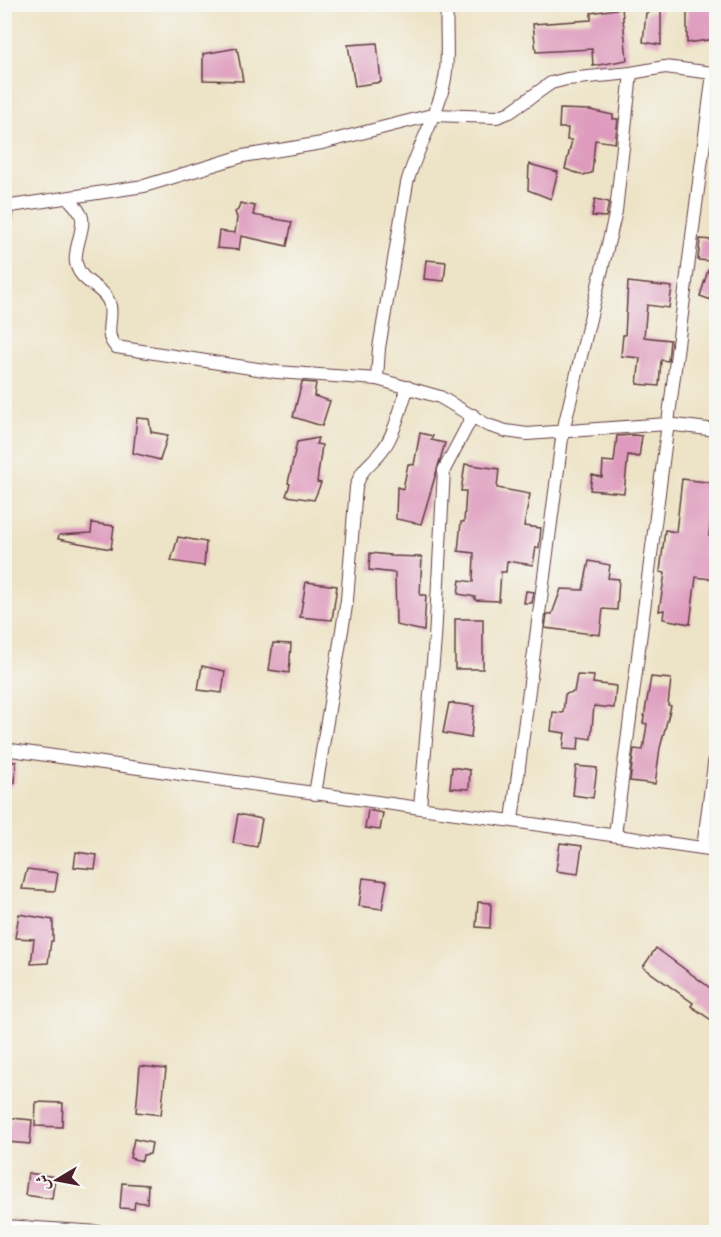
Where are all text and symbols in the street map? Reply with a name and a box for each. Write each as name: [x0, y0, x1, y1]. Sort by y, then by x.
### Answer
north arrow: [27, 1150, 87, 1210]
text: ش: [31, 1173, 55, 1192]

